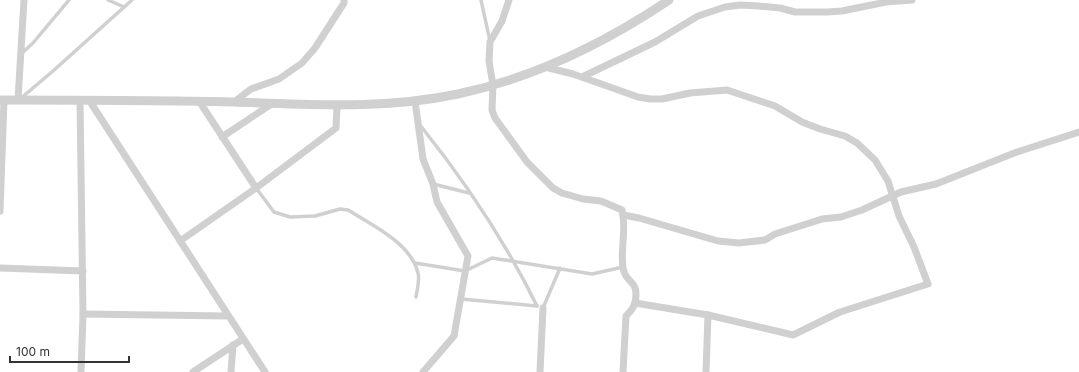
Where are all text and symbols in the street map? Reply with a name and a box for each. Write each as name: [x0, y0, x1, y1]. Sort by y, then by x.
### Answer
scale bar: [10, 338, 129, 364]
text: 100 m: [16, 344, 50, 359]

